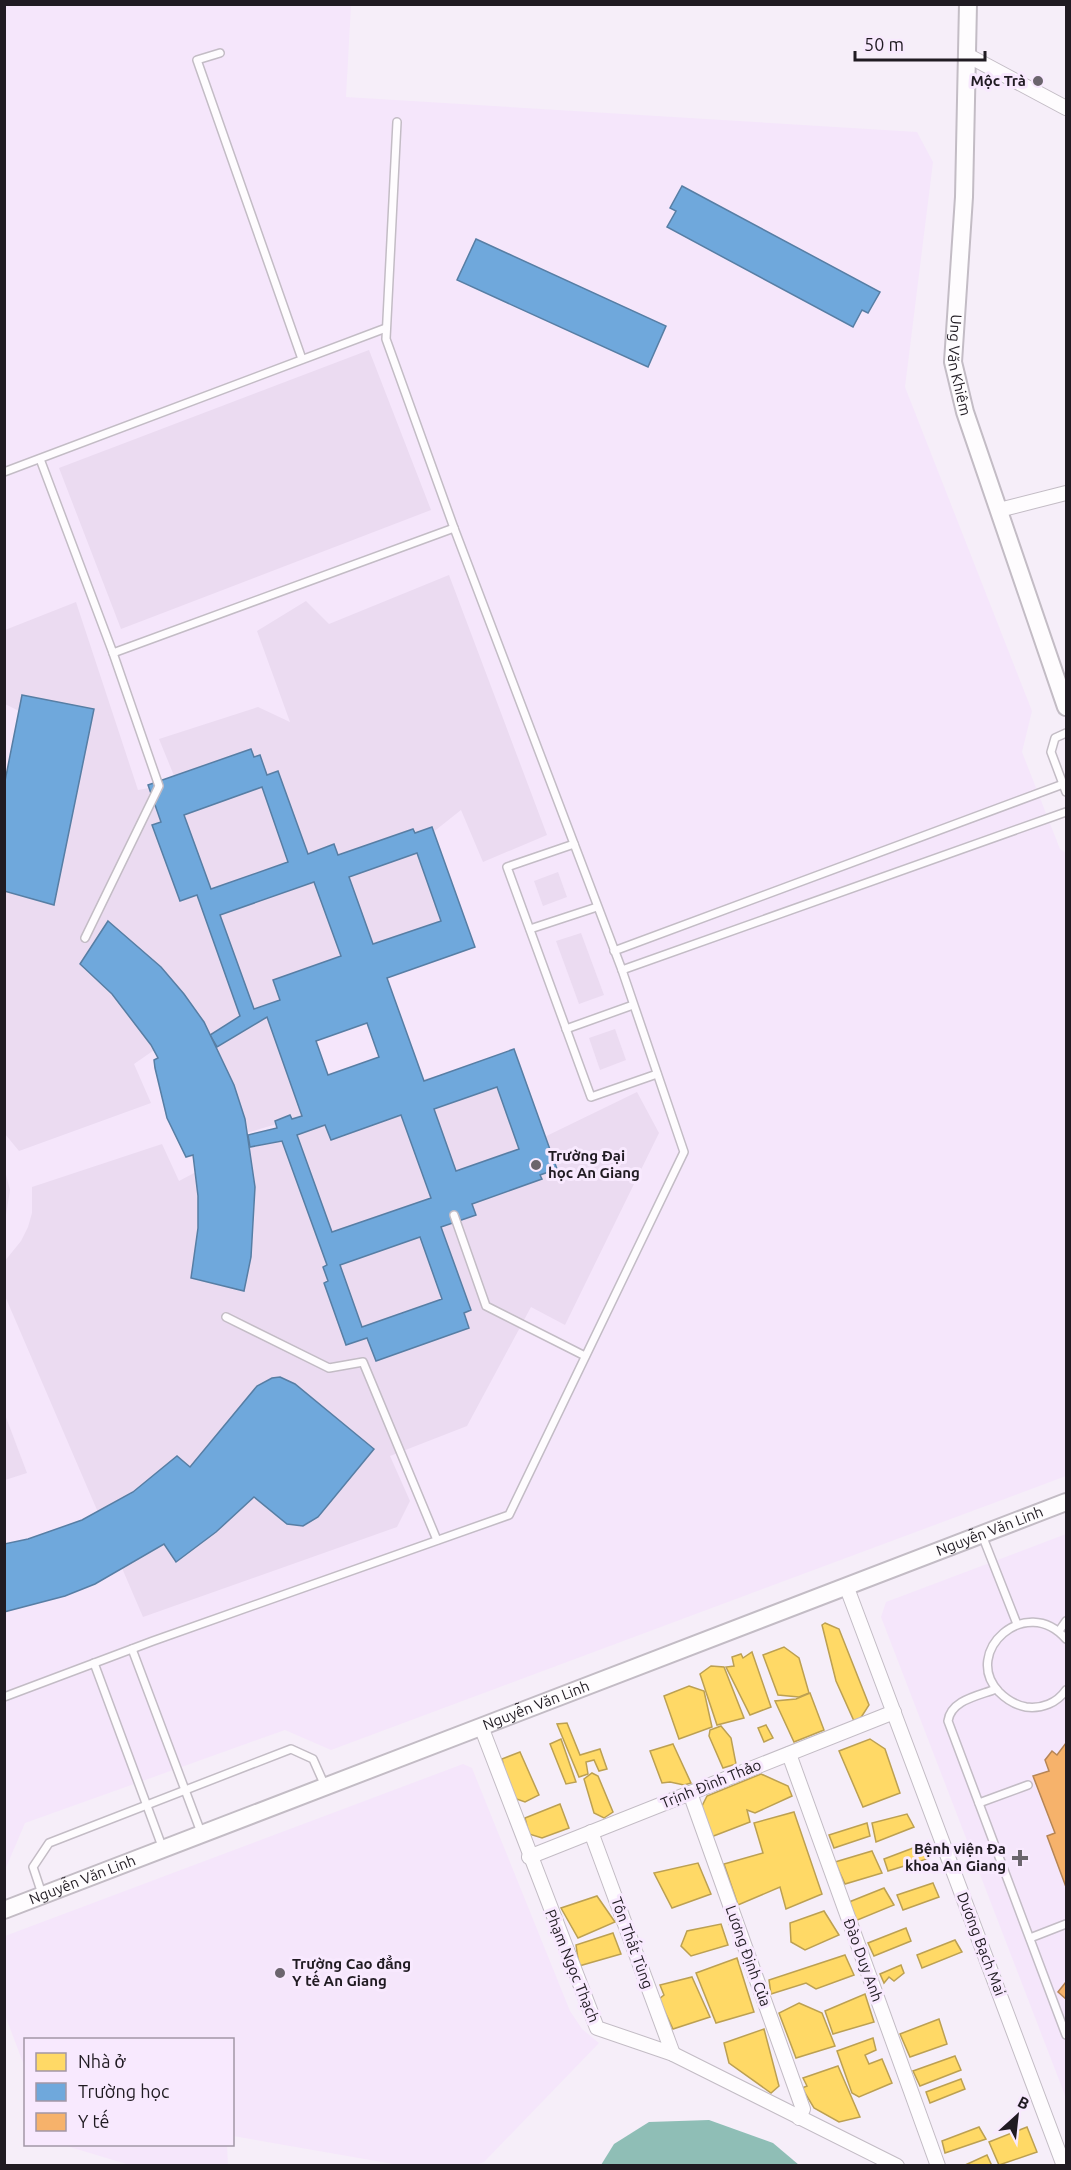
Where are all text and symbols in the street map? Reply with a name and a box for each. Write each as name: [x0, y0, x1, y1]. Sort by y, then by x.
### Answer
scale bar: [855, 24, 986, 62]
text: 50 m: [864, 34, 904, 54]
place label: Mộc Trà: [970, 72, 1026, 89]
marker: Mộc Trà: [1031, 74, 1045, 88]
street label: Ung Văn Khiêm: [945, 314, 975, 417]
place label: Trường Đại học An Giang: [548, 1147, 640, 1181]
marker: Trường Đại học An Giang: [529, 1158, 543, 1172]
street label: Nguyễn Văn Linh: [934, 1503, 1045, 1559]
street label: Nguyễn Văn Linh: [480, 1677, 592, 1733]
street label: Trịnh Đình Thảo: [658, 1756, 763, 1811]
place label: Bệnh viện Đa khoa An Giang: [905, 1840, 1006, 1874]
marker: Bệnh viện Đa khoa An Giang: [1011, 1849, 1029, 1867]
street label: Nguyễn Văn Linh: [27, 1851, 138, 1908]
street label: Dương Bạch Mai: [954, 1890, 1009, 1998]
street label: Tôn Thất Tùng: [608, 1894, 658, 1991]
street label: Lương Định Của: [722, 1903, 775, 2009]
street label: Phạm Ngọc Thạch: [542, 1907, 603, 2025]
street label: Đào Duy Anh: [841, 1916, 886, 2004]
place label: Trường Cao đẳng Y tế An Giang: [292, 1955, 411, 1989]
marker: Trường Cao đẳng Y tế An Giang: [273, 1966, 287, 1980]
legend: [24, 2038, 234, 2146]
text: Nhà ở: [78, 2051, 127, 2071]
text: Trường học: [78, 2081, 169, 2101]
north arrow: [987, 2086, 1047, 2146]
text: B: [1015, 2092, 1033, 2113]
text: Y tế: [78, 2109, 110, 2131]

